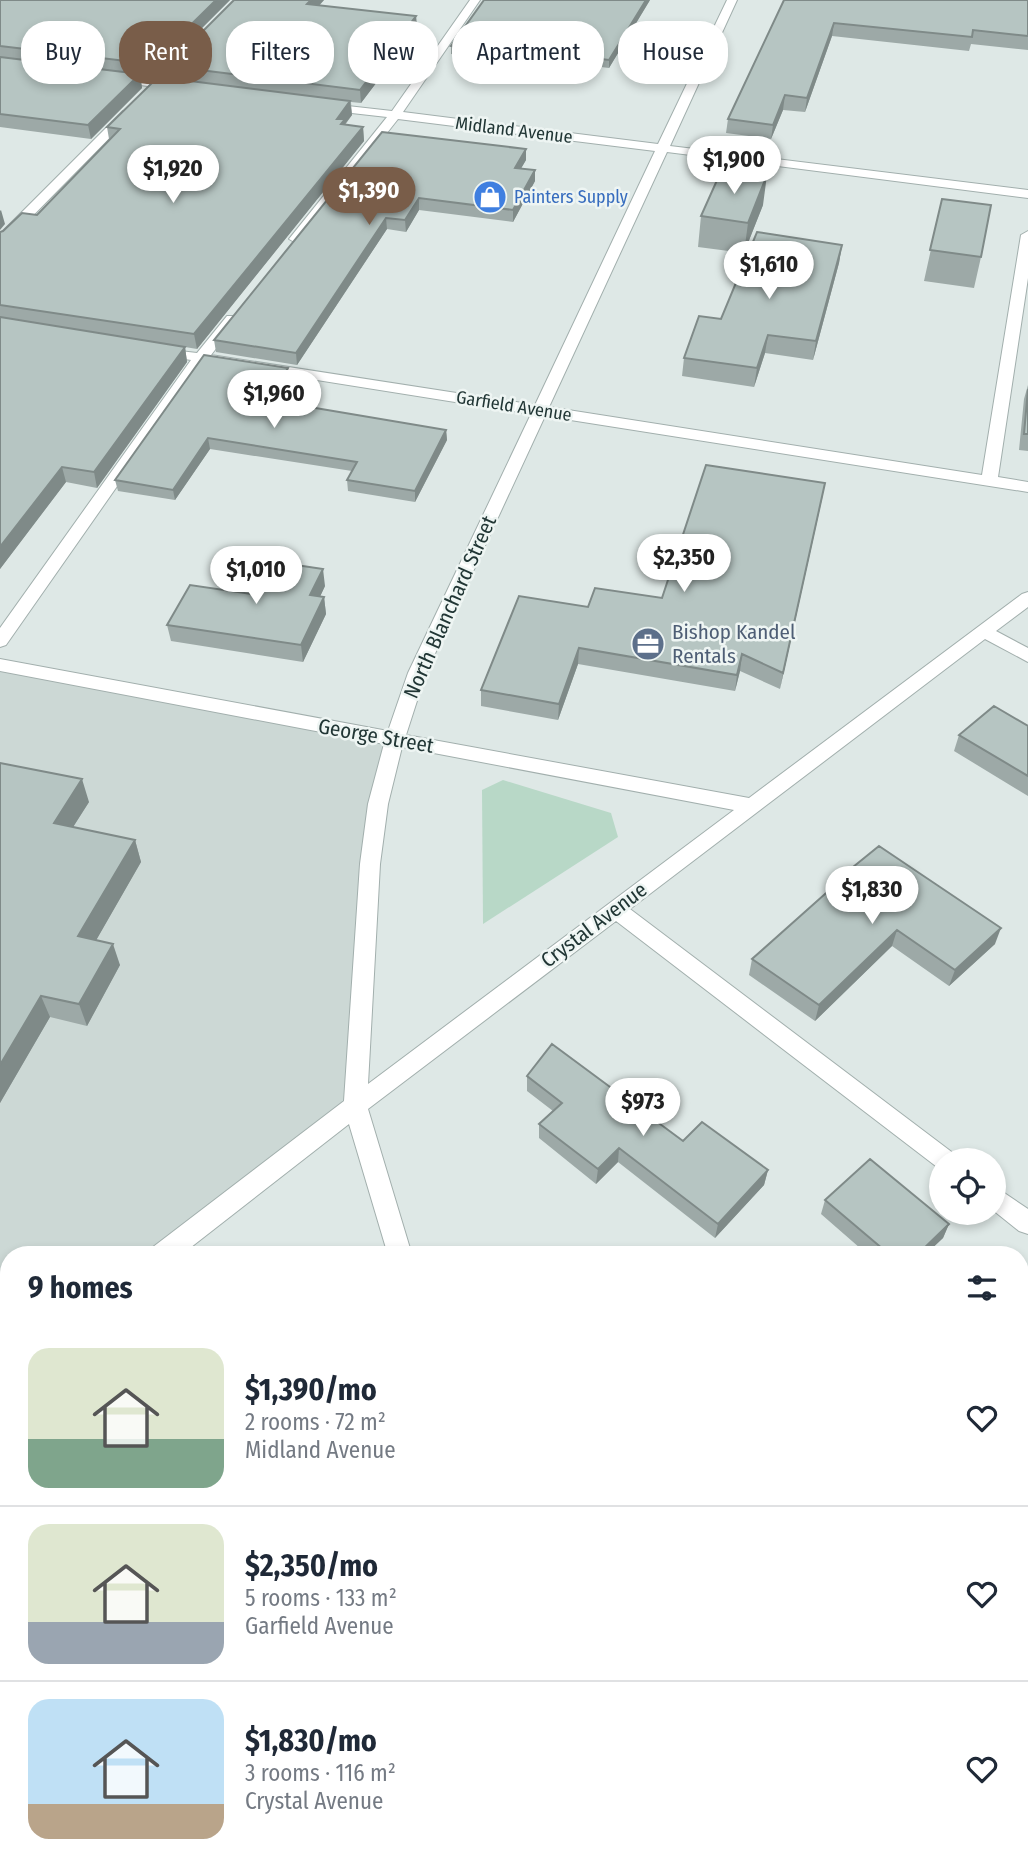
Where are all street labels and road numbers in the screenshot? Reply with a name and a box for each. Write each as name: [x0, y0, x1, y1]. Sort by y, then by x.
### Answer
street label: Midland Avenue: [454, 112, 574, 148]
street label: Garfield Avenue: [455, 386, 573, 426]
street label: North Blanchard Street: [398, 512, 502, 702]
street label: George Street: [316, 713, 436, 759]
street label: Crystal Avenue: [536, 877, 652, 973]

